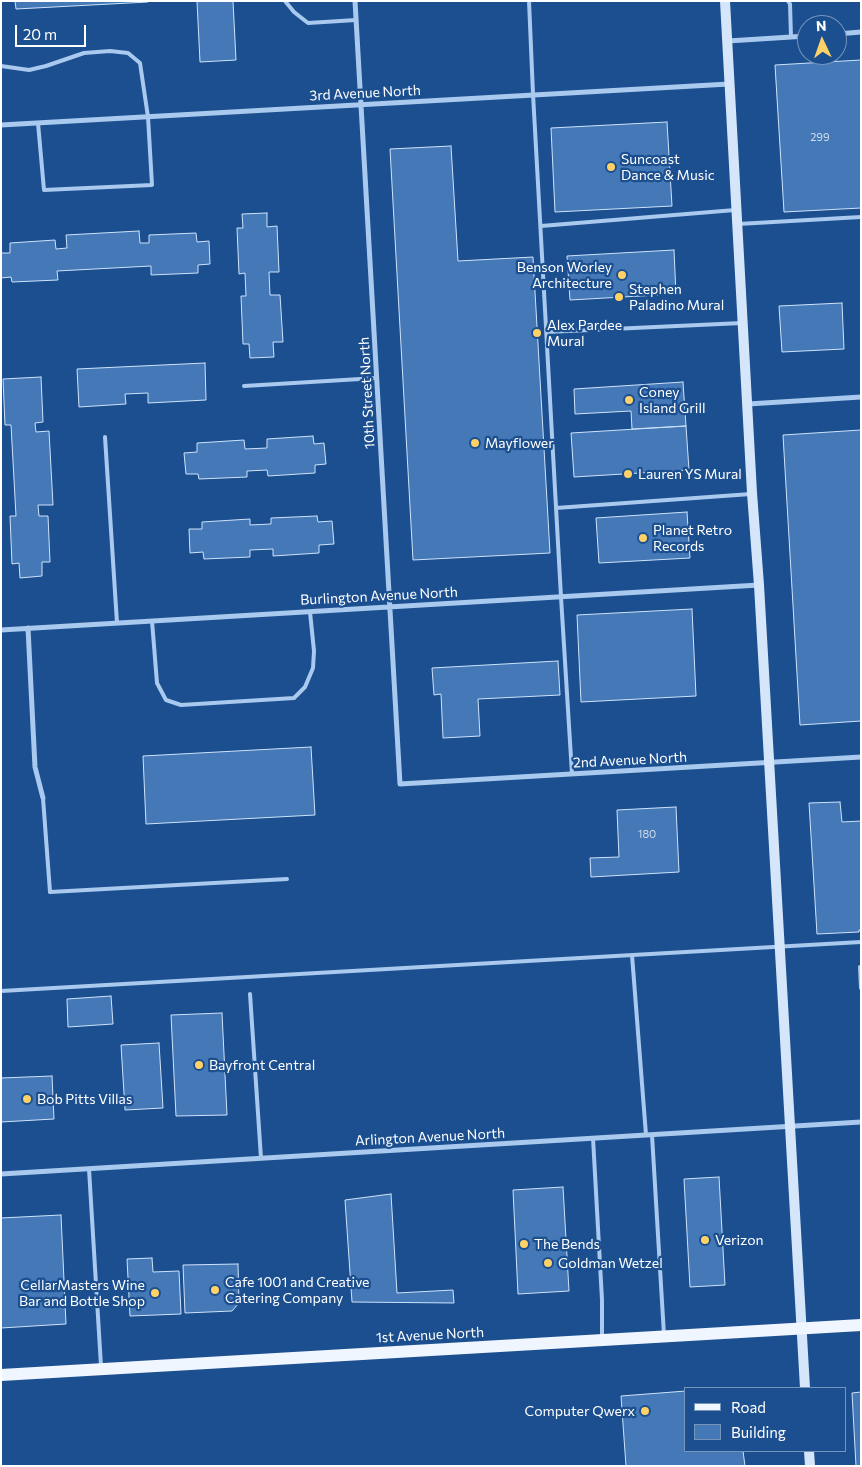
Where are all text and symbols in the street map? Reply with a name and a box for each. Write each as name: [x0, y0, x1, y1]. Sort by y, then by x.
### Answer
scale bar: [18, 15, 89, 47]
north arrow: [797, 15, 847, 65]
text: N: [816, 17, 827, 34]
text: 20 m: [23, 25, 57, 43]
street label: 3rd Avenue North: [309, 82, 421, 104]
house number: 299: [810, 130, 830, 144]
place label: Suncoast Dance & Music: [621, 151, 715, 184]
marker: Suncoast Dance & Music: [605, 161, 617, 173]
place label: Benson Worley Architecture: [517, 259, 612, 292]
marker: Benson Worley Architecture: [616, 269, 628, 281]
place label: Stephen Paladino Mural: [629, 281, 724, 314]
marker: Stephen Paladino Mural: [613, 291, 625, 303]
place label: Alex Pardee Mural: [547, 317, 622, 350]
marker: Alex Pardee Mural: [531, 327, 543, 339]
street label: 10th Street North: [356, 337, 378, 449]
place label: Coney Island Grill: [639, 384, 706, 417]
marker: Coney Island Grill: [623, 394, 635, 406]
place label: Mayflower: [485, 435, 554, 451]
marker: Mayflower: [469, 437, 481, 449]
place label: Lauren YS Mural: [638, 466, 742, 482]
marker: Lauren YS Mural: [622, 468, 634, 480]
place label: Planet Retro Records: [653, 522, 732, 554]
marker: Planet Retro Records: [637, 532, 649, 544]
street label: Burlington Avenue North: [300, 583, 458, 609]
street label: 2nd Avenue North: [573, 749, 687, 771]
house number: 180: [638, 827, 656, 841]
place label: Bayfront Central: [209, 1057, 315, 1073]
marker: Bayfront Central: [193, 1059, 205, 1071]
place label: Bob Pitts Villas: [37, 1091, 132, 1107]
marker: Bob Pitts Villas: [21, 1093, 33, 1105]
street label: Arlington Avenue North: [354, 1125, 506, 1149]
place label: Verizon: [715, 1232, 764, 1248]
marker: Verizon: [699, 1234, 711, 1246]
place label: The Bends: [534, 1236, 600, 1252]
marker: The Bends: [518, 1238, 530, 1250]
place label: Goldman Wetzel: [558, 1255, 663, 1271]
marker: Goldman Wetzel: [542, 1257, 554, 1269]
place label: Cafe 1001 and Creative Catering Company: [225, 1274, 370, 1306]
place label: CellarMasters Wine Bar and Bottle Shop: [19, 1277, 145, 1310]
marker: Cafe 1001 and Creative Catering Company: [209, 1284, 221, 1296]
marker: CellarMasters Wine Bar and Bottle Shop: [149, 1287, 161, 1299]
street label: 1st Avenue North: [375, 1324, 485, 1346]
legend: [684, 1387, 847, 1452]
text: Road: [731, 1398, 766, 1416]
place label: Computer Qwerx: [525, 1403, 635, 1419]
marker: Computer Qwerx: [639, 1405, 651, 1417]
text: Building: [731, 1423, 786, 1441]

